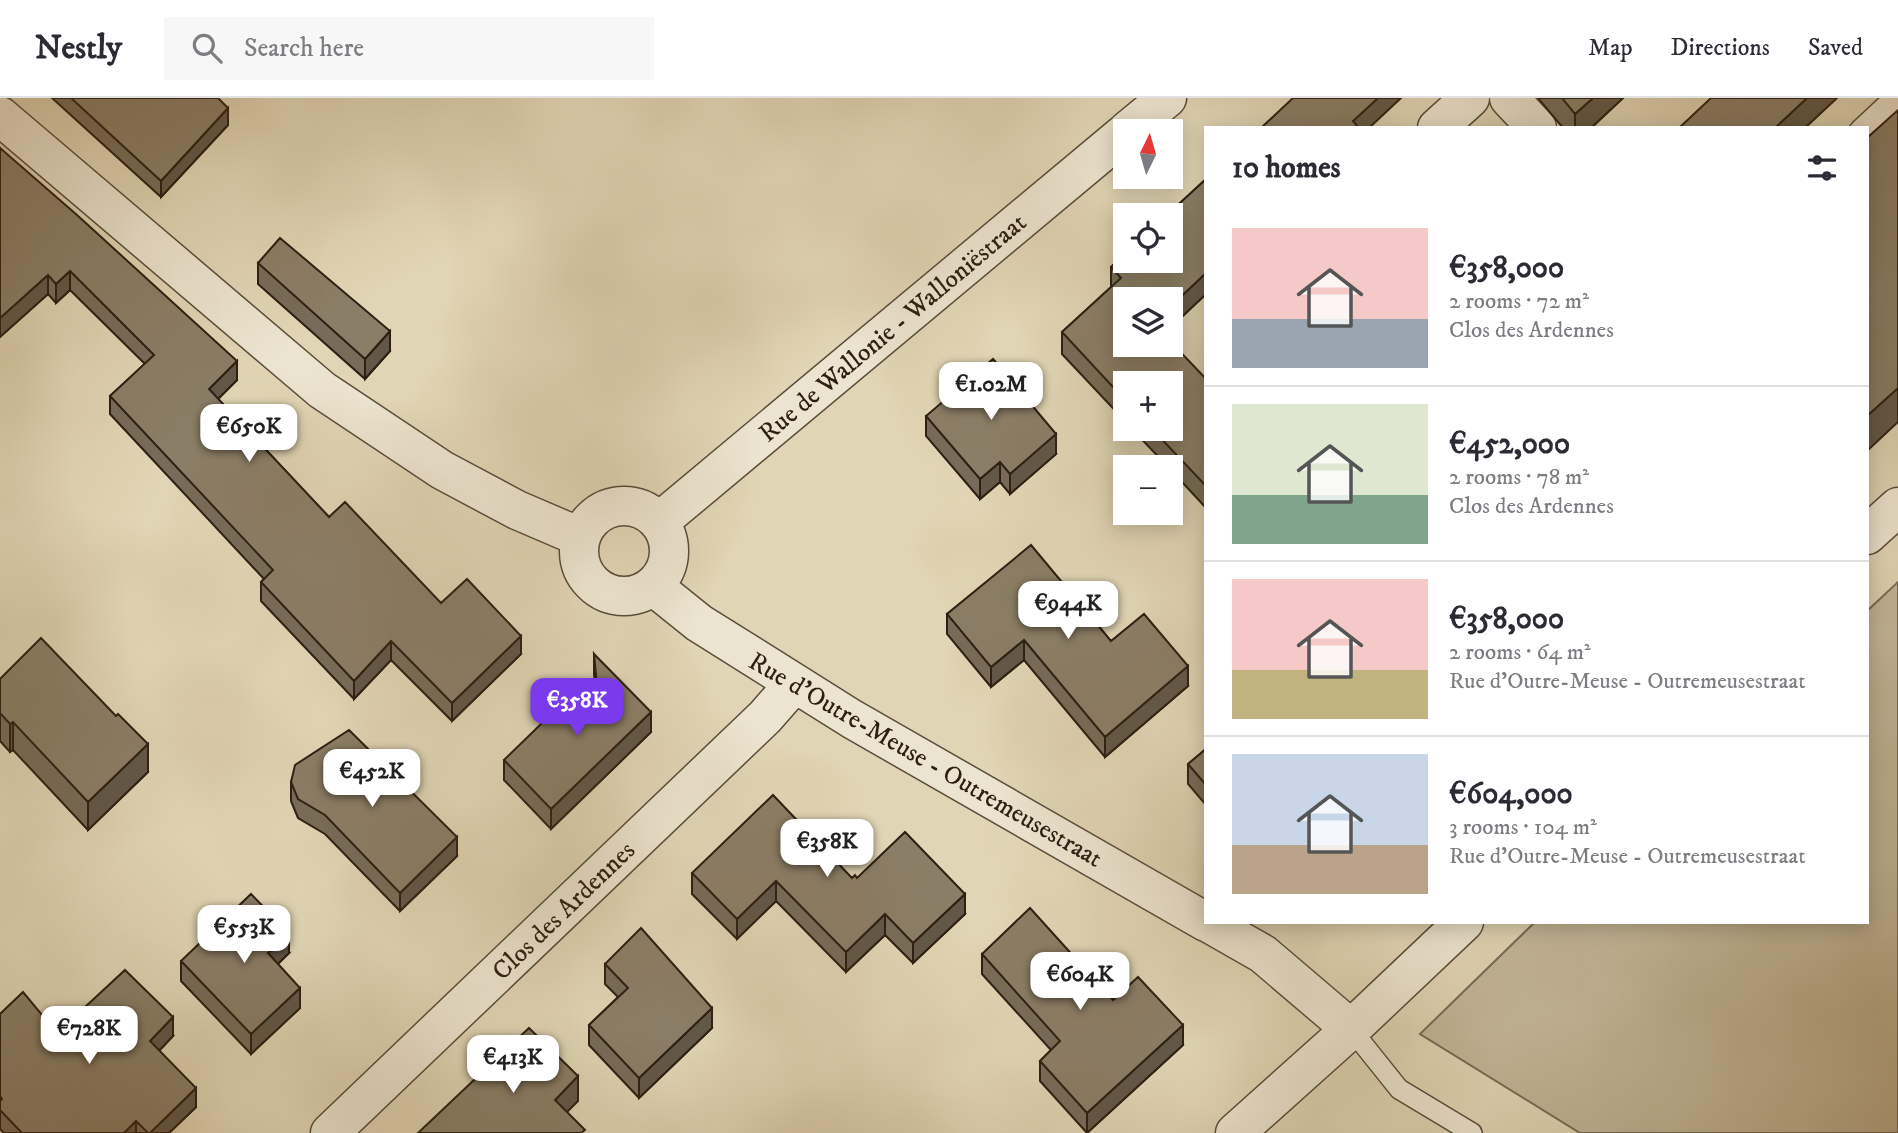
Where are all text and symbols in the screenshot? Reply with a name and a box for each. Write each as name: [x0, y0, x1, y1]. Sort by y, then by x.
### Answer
search box: [164, 17, 654, 80]
text: Nestly: [35, 28, 122, 69]
icon: search: [188, 29, 226, 67]
text: Search here: [244, 32, 364, 65]
text: Map: [1588, 33, 1633, 63]
text: Directions: [1671, 33, 1770, 63]
text: Saved: [1808, 33, 1863, 63]
north arrow: [1113, 119, 1183, 189]
map controls: [1113, 119, 1183, 525]
icon: filters: [1803, 149, 1841, 187]
text: 10 homes: [1232, 150, 1341, 187]
button: locate: [1113, 203, 1183, 273]
street label: Rue de Wallonie - Walloniëstraat: [752, 206, 1034, 450]
text: €358,000: [1449, 250, 1564, 287]
icon: home: [1288, 256, 1372, 340]
button: layers: [1113, 287, 1183, 357]
text: 2 rooms · 72 m²: [1449, 287, 1589, 316]
text: Clos des Ardennes: [1449, 316, 1614, 345]
pin: €1.02M: [934, 362, 1048, 422]
text: €1.02M: [955, 370, 1027, 399]
button: +: [1113, 371, 1183, 441]
pin: €650K: [200, 404, 298, 464]
text: €650K: [216, 412, 282, 441]
text: €452,000: [1449, 426, 1570, 463]
icon: home: [1288, 432, 1372, 516]
button: −: [1113, 455, 1183, 525]
text: 2 rooms · 78 m²: [1449, 463, 1589, 492]
text: Clos des Ardennes: [1449, 492, 1614, 521]
pin: €944K: [1019, 582, 1117, 641]
text: €944K: [1034, 589, 1102, 618]
text: €358,000: [1449, 601, 1564, 638]
icon: home: [1288, 607, 1372, 691]
text: 2 rooms · 64 m²: [1449, 638, 1591, 667]
street label: Rue d'Outre-Meuse - Outremeusestraat: [742, 645, 1108, 875]
text: Rue d'Outre-Meuse - Outremeusestraat: [1449, 667, 1806, 696]
pin: €358K: [528, 678, 626, 738]
text: €358K: [546, 686, 608, 715]
pin: €452K: [323, 750, 421, 809]
text: €452K: [339, 757, 405, 786]
text: €604,000: [1449, 776, 1573, 813]
icon: home: [1288, 782, 1372, 866]
text: 3 rooms · 104 m²: [1449, 813, 1597, 842]
pin: €358K: [778, 820, 876, 879]
text: €358K: [796, 827, 858, 856]
street label: Clos des Ardennes: [486, 834, 643, 988]
text: Rue d'Outre-Meuse - Outremeusestraat: [1449, 842, 1806, 871]
pin: €553K: [195, 906, 293, 965]
text: €553K: [213, 913, 275, 942]
pin: €604K: [1031, 953, 1129, 1012]
text: €604K: [1046, 960, 1114, 989]
pin: €728K: [40, 1006, 138, 1066]
text: €728K: [57, 1014, 121, 1043]
pin: €413K: [464, 1035, 562, 1095]
text: €413K: [483, 1043, 543, 1072]

